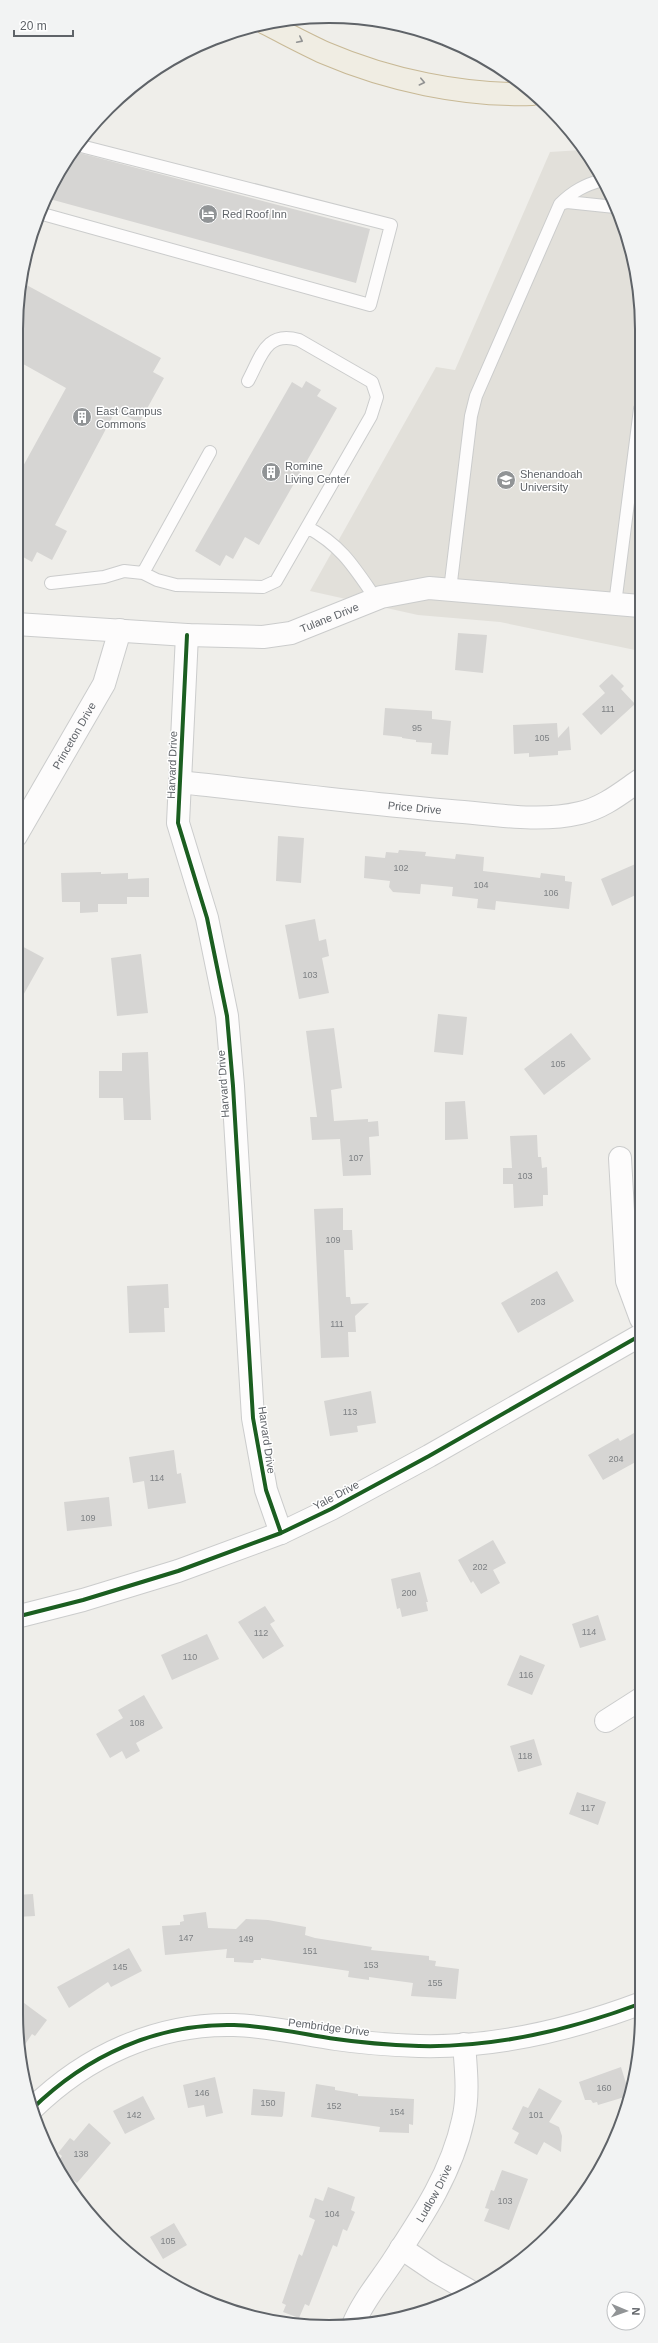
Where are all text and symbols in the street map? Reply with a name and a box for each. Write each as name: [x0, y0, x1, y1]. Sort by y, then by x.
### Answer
scale bar: [14, 12, 73, 38]
text: 20 m: [20, 19, 47, 33]
one-way arrow: [296, 35, 303, 43]
one-way arrow: [419, 78, 426, 86]
hotel icon: Red Roof Inn: [197, 203, 219, 225]
place label: Red Roof Inn: [222, 208, 287, 220]
place label: East Campus Commons: [96, 405, 163, 430]
building icon: East Campus Commons: [71, 406, 93, 428]
place label: Romine Living Center: [285, 460, 350, 485]
building icon: Romine Living Center: [260, 461, 282, 483]
place label: Shenandoah University: [520, 468, 582, 493]
school or university icon: Shenandoah University: [495, 469, 517, 491]
street label: Tulane Drive: [298, 601, 360, 635]
street label: Princeton Drive: [50, 700, 98, 771]
house number: 111: [601, 704, 615, 714]
house number: 95: [412, 723, 422, 733]
street label: Harvard Drive: [165, 731, 179, 799]
house number: 105: [534, 733, 550, 743]
street label: Price Drive: [387, 799, 442, 816]
house number: 102: [393, 863, 409, 873]
house number: 104: [473, 880, 489, 890]
house number: 106: [543, 888, 559, 898]
house number: 103: [302, 970, 318, 980]
street label: Harvard Drive: [215, 1050, 231, 1118]
house number: 105: [550, 1059, 566, 1069]
house number: 107: [348, 1153, 364, 1163]
house number: 103: [517, 1171, 533, 1181]
house number: 109: [325, 1235, 341, 1245]
house number: 203: [530, 1297, 546, 1307]
house number: 111: [330, 1319, 344, 1329]
street label: Harvard Drive: [256, 1406, 278, 1474]
house number: 113: [343, 1407, 357, 1417]
house number: 204: [608, 1454, 624, 1464]
house number: 114: [150, 1473, 164, 1483]
street label: Yale Drive: [311, 1478, 361, 1512]
house number: 109: [80, 1513, 96, 1523]
house number: 202: [472, 1562, 488, 1572]
house number: 200: [401, 1588, 417, 1598]
house number: 114: [582, 1627, 596, 1637]
house number: 112: [254, 1628, 268, 1638]
house number: 110: [183, 1652, 197, 1662]
house number: 116: [519, 1670, 533, 1680]
house number: 108: [129, 1718, 145, 1728]
house number: 118: [518, 1751, 532, 1761]
house number: 117: [581, 1803, 595, 1813]
house number: 147: [178, 1933, 194, 1943]
house number: 149: [238, 1934, 254, 1944]
house number: 151: [302, 1946, 318, 1956]
house number: 153: [363, 1960, 379, 1970]
house number: 145: [112, 1962, 128, 1972]
house number: 155: [427, 1978, 443, 1988]
street label: Pembridge Drive: [288, 2016, 370, 2038]
house number: 160: [596, 2083, 612, 2093]
house number: 146: [194, 2088, 210, 2098]
house number: 150: [260, 2098, 276, 2108]
house number: 152: [326, 2101, 342, 2111]
house number: 154: [389, 2107, 405, 2117]
house number: 142: [126, 2110, 142, 2120]
house number: 101: [528, 2110, 544, 2120]
house number: 138: [73, 2149, 89, 2159]
street label: Ludlow Drive: [414, 2162, 454, 2224]
house number: 103: [497, 2196, 513, 2206]
house number: 104: [324, 2209, 340, 2219]
house number: 105: [160, 2236, 176, 2246]
north arrow: [606, 2291, 646, 2331]
text: N: [630, 2307, 642, 2316]

